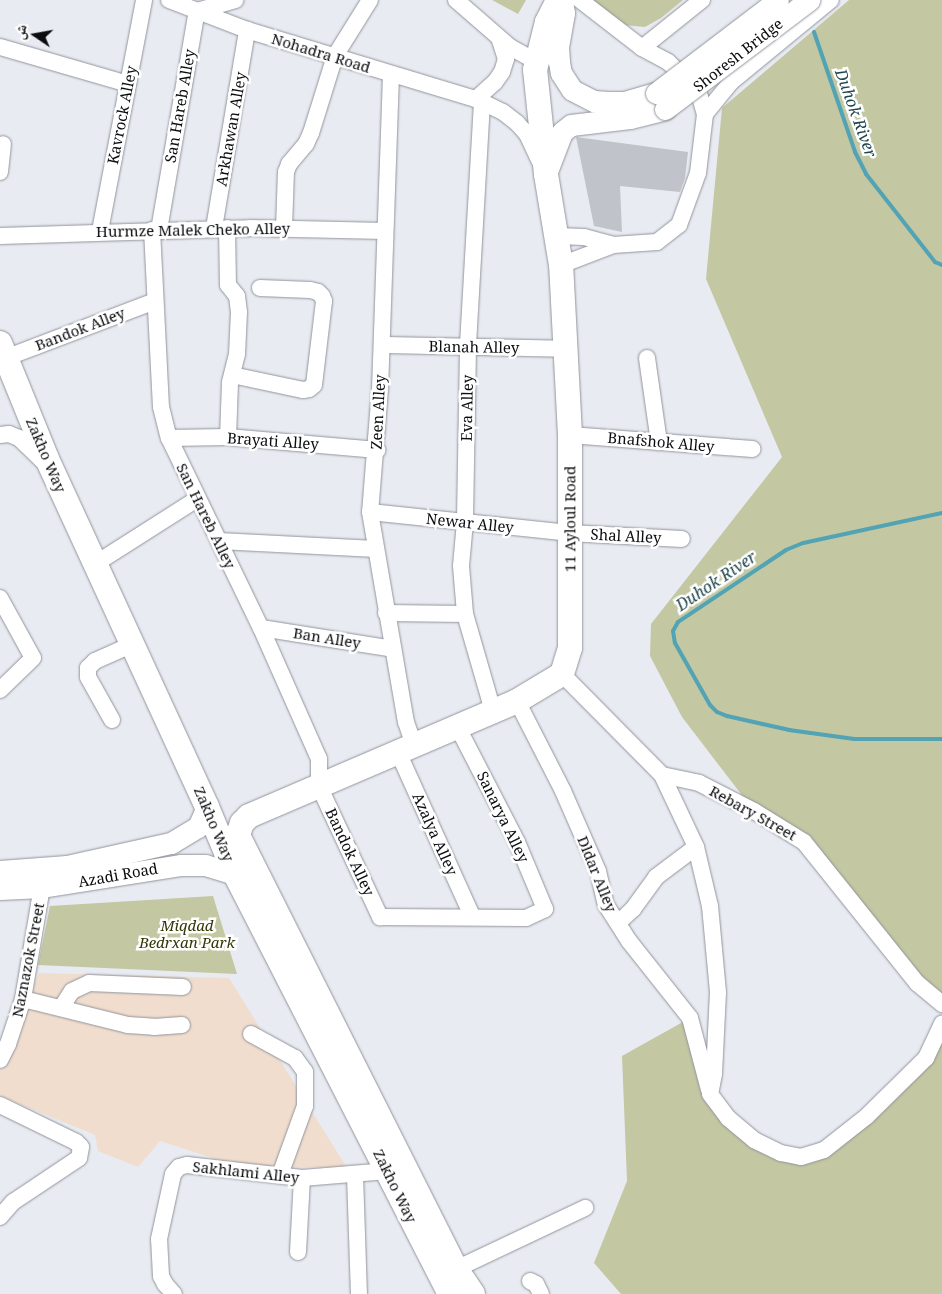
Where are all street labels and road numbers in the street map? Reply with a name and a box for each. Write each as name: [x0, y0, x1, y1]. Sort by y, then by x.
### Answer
street label: Shoresh Bridge: [690, 14, 786, 96]
street label: Nohadra Road: [269, 29, 373, 77]
street label: San Hareb Alley: [161, 48, 199, 164]
street label: Kavrock Alley: [104, 64, 140, 166]
street label: Arkhawan Alley: [212, 70, 250, 188]
street label: Hurmze Malek Cheko Alley: [96, 219, 290, 241]
street label: Bandok Alley: [33, 304, 127, 354]
street label: Blanah Alley: [428, 337, 520, 357]
street label: Zeen Alley: [367, 374, 389, 450]
street label: Eva Alley: [457, 374, 477, 442]
street label: Zakho Way: [22, 415, 70, 495]
street label: Bnafshok Alley: [607, 428, 715, 456]
street label: Brayati Alley: [226, 429, 320, 453]
street label: San Hareb Alley: [173, 460, 239, 572]
street label: 11 Ayloul Road: [561, 466, 579, 572]
street label: Newar Alley: [425, 509, 515, 537]
street label: Shal Alley: [590, 525, 662, 547]
street label: Ban Alley: [292, 624, 362, 652]
street label: Sanarya Alley: [473, 769, 533, 865]
street label: Rebary Street: [706, 782, 800, 844]
street label: Zakho Way: [190, 784, 238, 864]
street label: Azalya Alley: [409, 790, 461, 878]
street label: Bandok Alley: [322, 805, 378, 899]
street label: Dldar Alley: [574, 833, 620, 915]
street label: Azadi Road: [77, 859, 159, 891]
street label: Naznazok Street: [8, 901, 48, 1019]
street label: Zakho Way: [369, 1146, 421, 1226]
street label: Sakhlami Alley: [192, 1157, 300, 1187]

